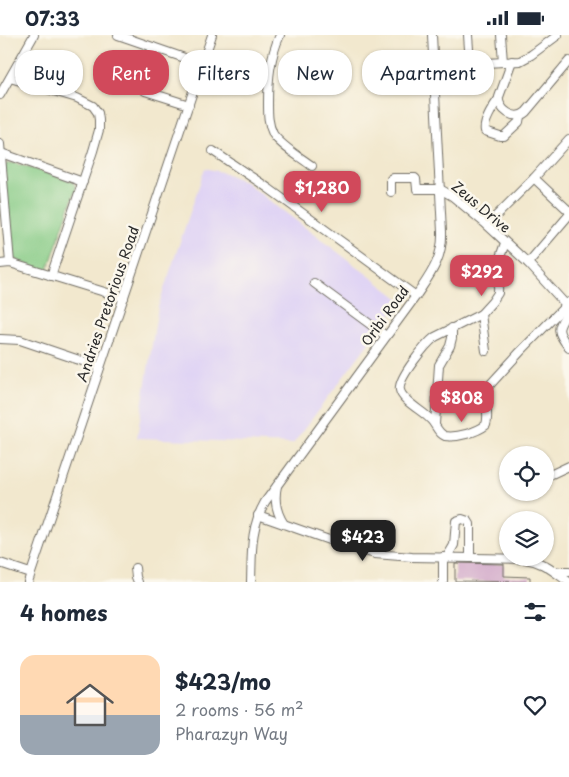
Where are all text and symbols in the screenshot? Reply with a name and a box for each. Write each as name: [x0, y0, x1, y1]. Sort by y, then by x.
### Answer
text: 07:33: [25, 4, 80, 32]
chip: Buy: [15, 50, 83, 95]
chip: Rent: [93, 50, 169, 95]
chip: Filters: [179, 50, 268, 95]
chip: New: [278, 50, 352, 95]
chip: Apartment: [362, 50, 494, 95]
pin: $1,280: [281, 171, 363, 213]
text: $1,280: [295, 175, 349, 199]
street label: Zeus Drive: [447, 176, 515, 238]
street label: Andries Pretorious Road: [71, 223, 144, 385]
pin: $292: [452, 255, 512, 297]
text: $292: [461, 259, 503, 283]
street label: Oribi Road: [355, 281, 414, 350]
pin: $808: [432, 381, 492, 423]
text: $808: [441, 385, 483, 409]
map controls: [499, 446, 554, 566]
button: locate: [499, 446, 554, 501]
button: layers: [499, 511, 554, 566]
pin: $423: [333, 519, 393, 562]
text: $423: [342, 524, 384, 548]
text: 4 homes: [20, 596, 107, 628]
icon: filters: [521, 598, 549, 626]
text: $423/mo: [175, 665, 271, 697]
icon: home: [60, 675, 120, 735]
icon: heart: [521, 691, 549, 719]
text: 2 rooms · 56 m²: [175, 697, 304, 721]
text: Pharazyn Way: [175, 721, 288, 745]

